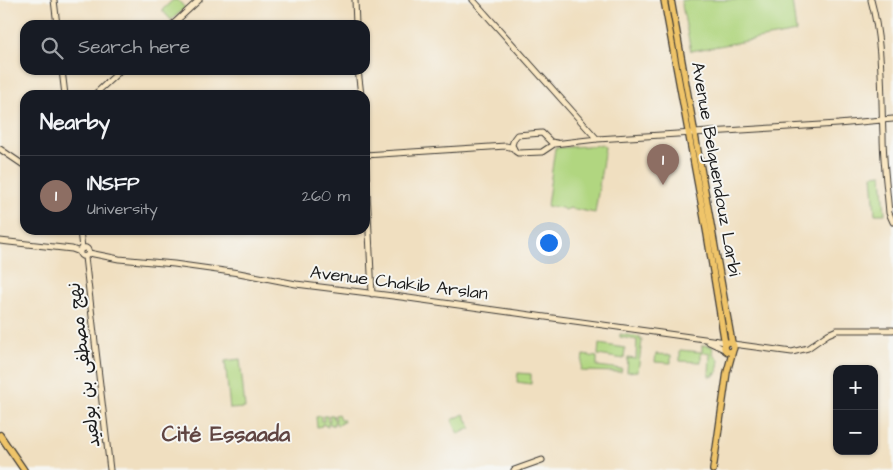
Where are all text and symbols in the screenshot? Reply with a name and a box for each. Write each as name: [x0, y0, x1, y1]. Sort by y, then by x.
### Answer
search box: [20, 20, 370, 75]
icon: search: [38, 34, 66, 62]
text: Search here: [78, 34, 190, 61]
street label: Avenue Belguendouz Larbi: [684, 60, 747, 279]
text: Nearby: [40, 108, 110, 137]
pin: 1: [647, 144, 679, 185]
text: INSFP: [87, 171, 139, 198]
text: 1: [55, 185, 57, 207]
text: 260 m: [302, 185, 350, 207]
text: University: [87, 198, 158, 220]
your location: [536, 230, 562, 256]
street label: Avenue Chakib Arslan: [309, 260, 489, 306]
street label: نهج مصطفى بن بولعيد: [61, 281, 107, 449]
map controls: [833, 365, 878, 455]
button: +: [833, 365, 878, 410]
button: −: [833, 410, 878, 455]
district label: Cité Essaada: [162, 419, 291, 450]

